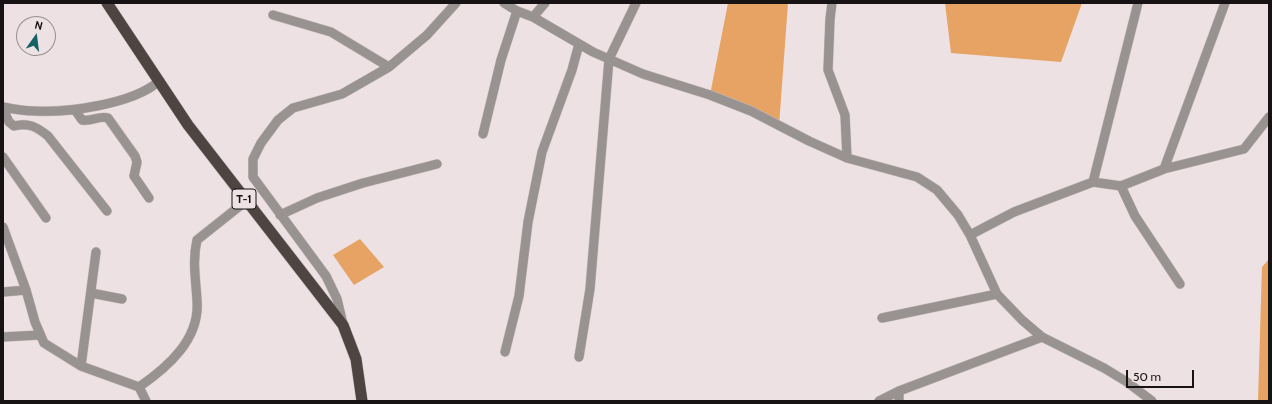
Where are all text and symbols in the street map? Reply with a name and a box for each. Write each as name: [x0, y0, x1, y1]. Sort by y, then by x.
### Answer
north arrow: [16, 16, 56, 56]
text: N: [33, 18, 44, 33]
road number: T-1: [232, 189, 256, 209]
scale bar: [1128, 362, 1196, 388]
text: 50 m: [1133, 369, 1161, 384]

